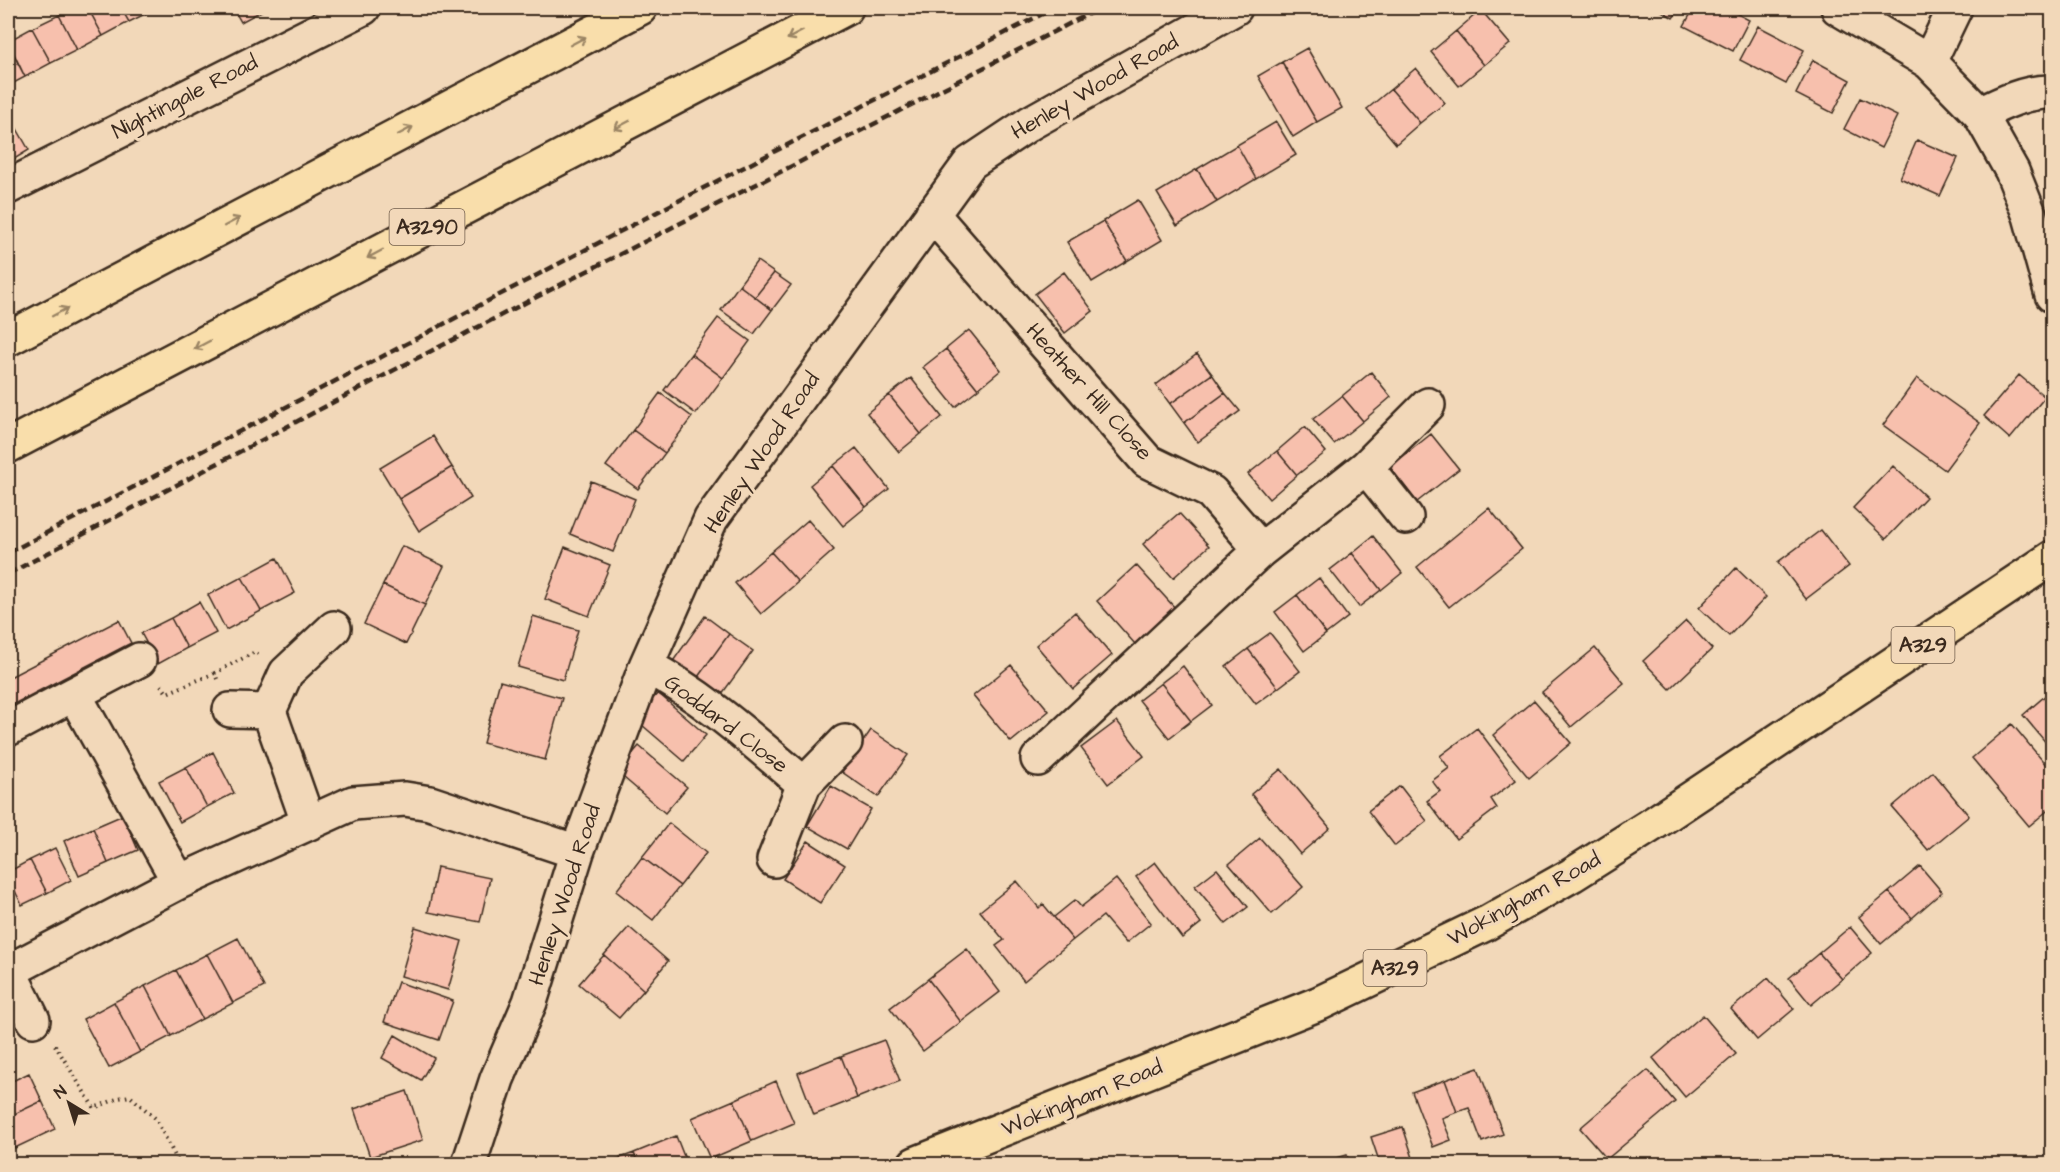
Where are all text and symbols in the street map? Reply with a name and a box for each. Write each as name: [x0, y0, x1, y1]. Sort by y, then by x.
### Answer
street label: Henley Wood Road: [1006, 26, 1185, 148]
one-way arrow: [786, 29, 804, 41]
one-way arrow: [568, 34, 586, 46]
street label: Nightingale Road: [107, 47, 264, 148]
one-way arrow: [614, 119, 631, 131]
one-way arrow: [396, 125, 413, 137]
road number: A3290: [390, 209, 464, 245]
one-way arrow: [223, 216, 241, 227]
one-way arrow: [366, 249, 384, 261]
one-way arrow: [50, 306, 68, 317]
street label: Heather Hill Close: [1019, 316, 1159, 468]
one-way arrow: [194, 339, 211, 351]
street label: Henley Wood Road: [696, 366, 828, 540]
road number: A329: [1892, 627, 1954, 663]
street label: Goddard Close: [658, 667, 794, 781]
street label: Henley Wood Road: [521, 801, 610, 990]
street label: Wokingham Road: [1442, 844, 1607, 955]
road number: A329: [1364, 950, 1426, 986]
street label: Wokingham Road: [997, 1052, 1167, 1145]
north arrow: [39, 1073, 99, 1133]
text: N: [50, 1080, 71, 1104]

